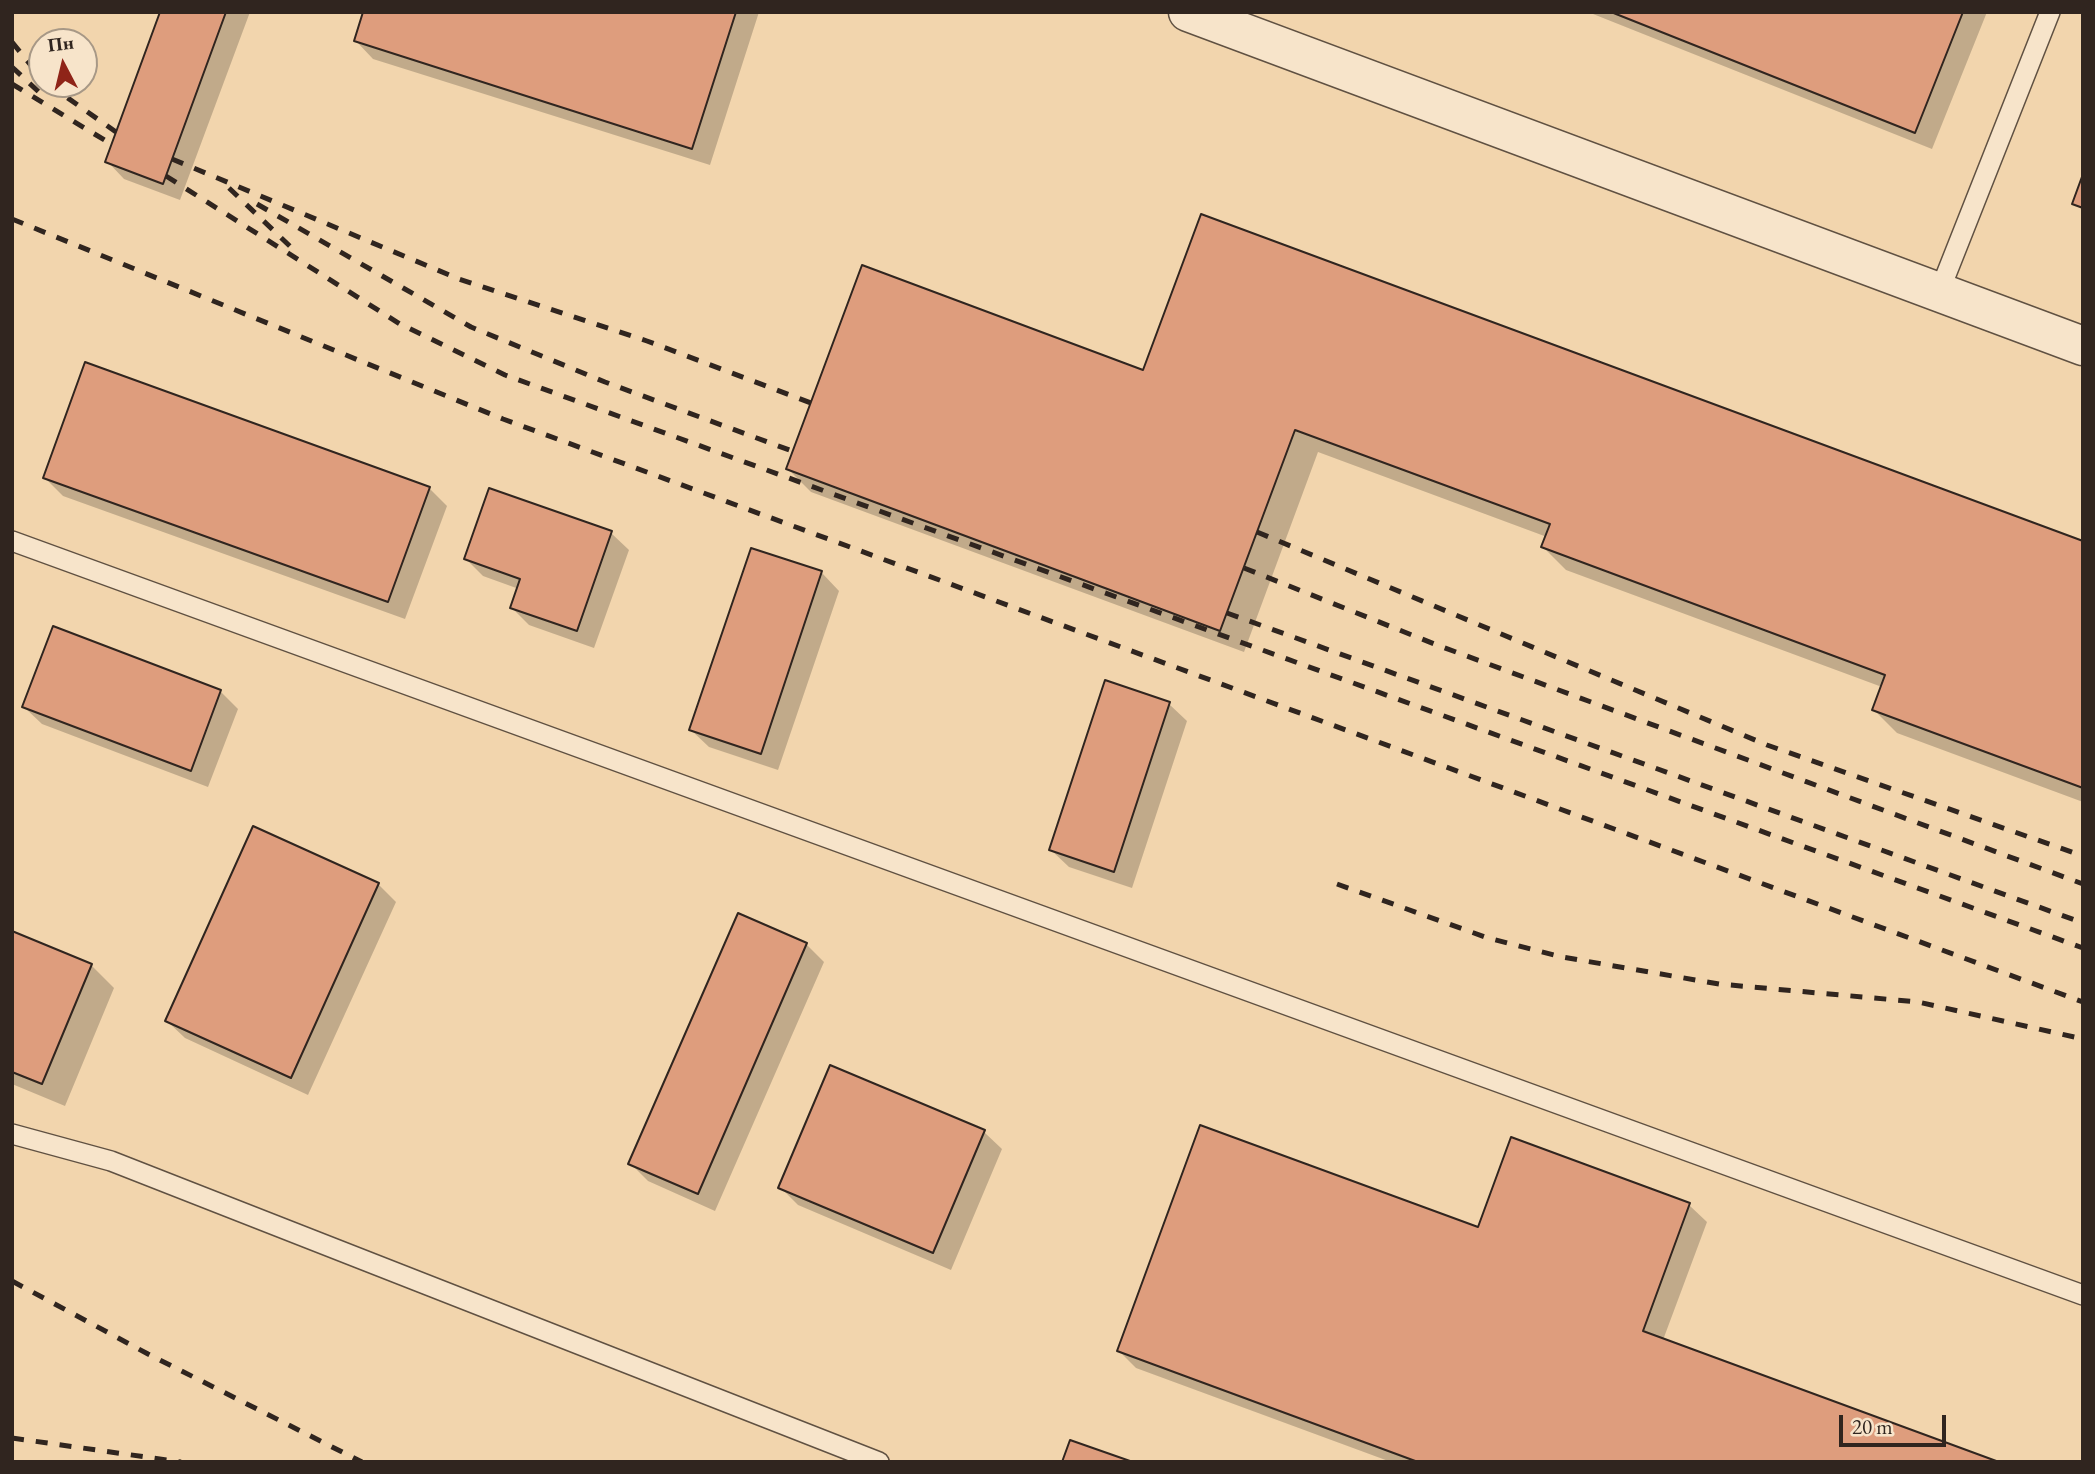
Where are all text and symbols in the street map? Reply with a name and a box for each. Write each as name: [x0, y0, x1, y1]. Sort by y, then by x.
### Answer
north arrow: [28, 28, 98, 98]
text: Пн: [46, 30, 75, 58]
scale bar: [1843, 1400, 1950, 1444]
text: 20 m: [1852, 1413, 1893, 1440]

